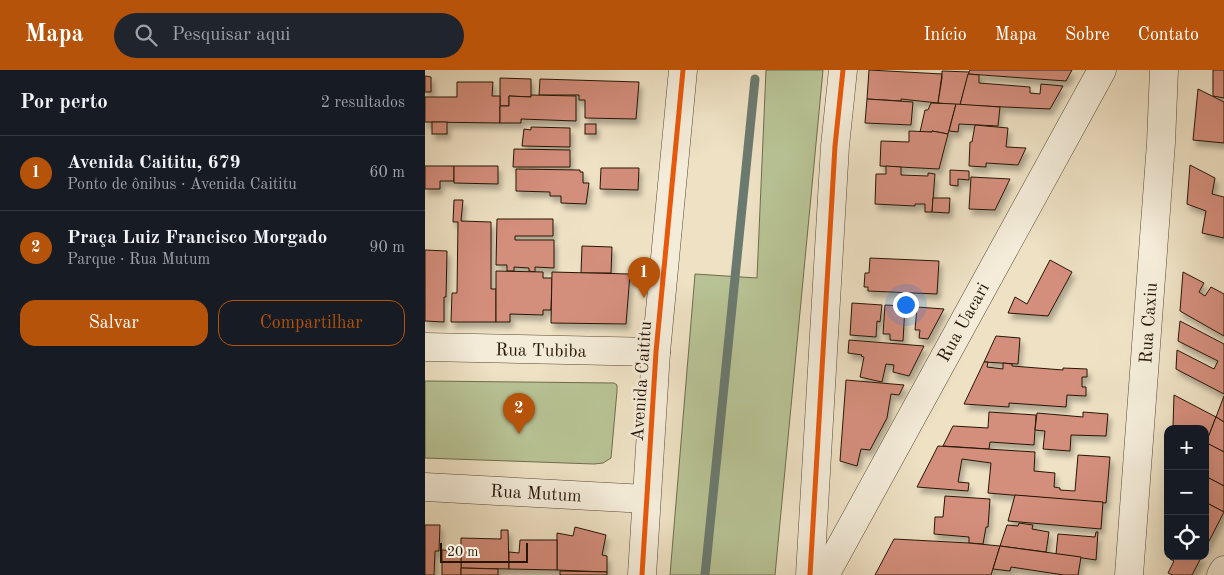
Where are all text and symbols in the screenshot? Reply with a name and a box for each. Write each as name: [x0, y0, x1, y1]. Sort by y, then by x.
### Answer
search box: [114, 13, 464, 58]
icon: search: [132, 21, 160, 49]
text: Mapa: [25, 23, 84, 47]
text: Pesquisar aqui: [172, 26, 291, 45]
text: Início: [923, 26, 967, 44]
text: Mapa: [995, 26, 1037, 44]
text: Sobre: [1065, 26, 1110, 44]
text: Contato: [1138, 26, 1199, 44]
text: Por perto: [20, 92, 108, 113]
text: 2 resultados: [321, 95, 405, 111]
text: Avenida Caititu, 679: [67, 154, 241, 173]
text: 1: [31, 165, 41, 181]
text: 60 m: [369, 165, 405, 181]
text: Ponto de ônibus · Avenida Caititu: [67, 177, 297, 193]
text: Praça Luiz Francisco Morgado: [67, 229, 327, 248]
text: 2: [31, 240, 41, 256]
text: 90 m: [369, 240, 405, 256]
text: Parque · Rua Mutum: [67, 252, 210, 268]
pin: 1: [628, 257, 660, 298]
street label: Rua Uacari: [935, 280, 993, 365]
street label: Rua Caxiu: [1137, 282, 1161, 364]
your location: [893, 292, 919, 318]
button: Salvar: [20, 300, 208, 346]
button: Compartilhar: [218, 300, 405, 346]
street label: Avenida Caititu: [629, 320, 655, 442]
street label: Rua Tubiba: [495, 341, 587, 361]
pin: 2: [503, 393, 535, 434]
map controls: [1164, 425, 1209, 560]
button: +: [1164, 425, 1209, 470]
button: −: [1164, 470, 1209, 515]
street label: Rua Mutum: [490, 483, 582, 505]
button: locate: [1164, 515, 1209, 560]
scale bar: [440, 540, 527, 563]
text: 20 m: [447, 545, 478, 559]

